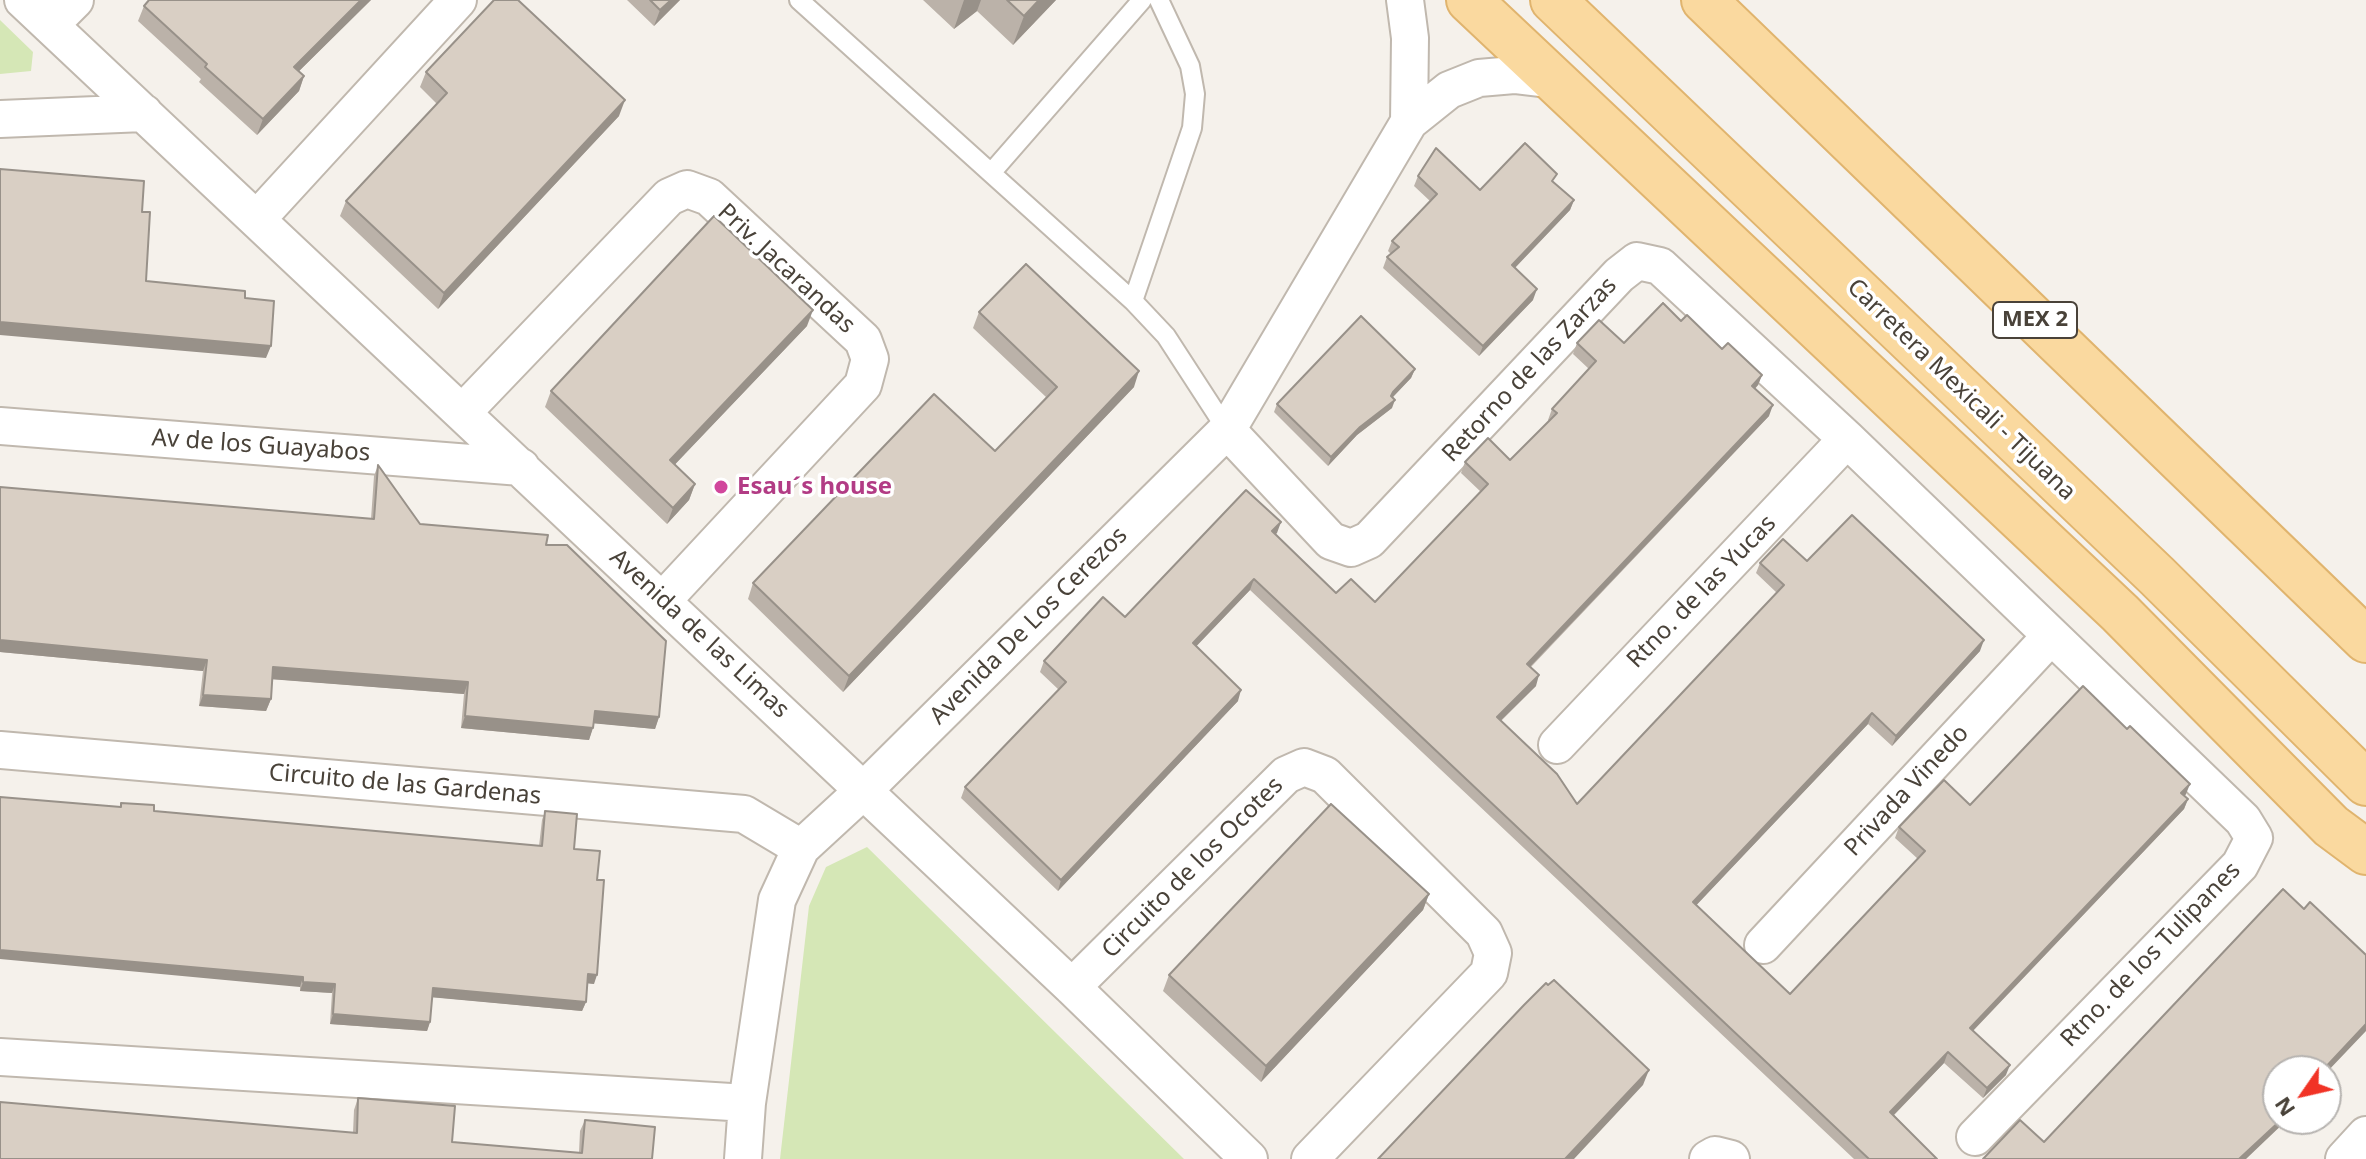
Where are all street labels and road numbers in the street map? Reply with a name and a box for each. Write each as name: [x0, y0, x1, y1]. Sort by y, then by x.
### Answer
street label: Priv. Jacarandas: [711, 198, 861, 340]
street label: Retorno de las Zarzas: [1437, 272, 1623, 468]
street label: Carretera Mexicali - Tijuana: [1841, 273, 2081, 507]
road number: MEX 2: [1993, 302, 2077, 338]
street label: Av de los Guayabos: [151, 424, 371, 468]
street label: Rtno. de las Yucas: [1622, 509, 1782, 675]
street label: Avenida De Los Cerezos: [924, 521, 1134, 731]
street label: Avenida de las Limas: [603, 543, 795, 725]
street label: Privada Vinedo: [1839, 719, 1975, 863]
street label: Circuito de las Gardenas: [268, 759, 542, 811]
street label: Circuito de los Ocotes: [1096, 771, 1290, 965]
street label: Rtno. de los Tulipanes: [2055, 857, 2247, 1053]

